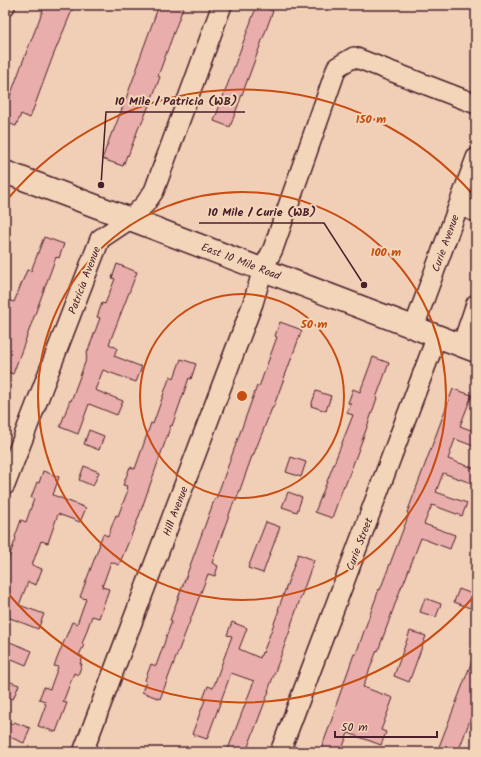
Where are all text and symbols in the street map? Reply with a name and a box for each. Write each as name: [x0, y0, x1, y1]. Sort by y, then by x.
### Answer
callout: 10 Mile / Patricia (WB): [106, 88, 245, 112]
text: 10 Mile / Patricia (WB): [115, 92, 237, 111]
text: 150 m: [356, 110, 386, 129]
callout: 10 Mile / Curie (WB): [199, 199, 324, 223]
text: 10 Mile / Curie (WB): [208, 203, 316, 222]
street label: Curie Avenue: [427, 212, 465, 275]
street label: East 10 Mile Road: [198, 239, 283, 286]
text: 100 m: [371, 243, 401, 262]
street label: Patricia Avenue: [64, 244, 106, 317]
text: 50 m: [300, 315, 328, 334]
centre of rings: [235, 389, 249, 403]
street label: Hill Avenue: [158, 484, 194, 539]
street label: Curie Street: [342, 515, 379, 573]
scale bar: [335, 713, 437, 739]
text: 50 m: [341, 718, 368, 737]

